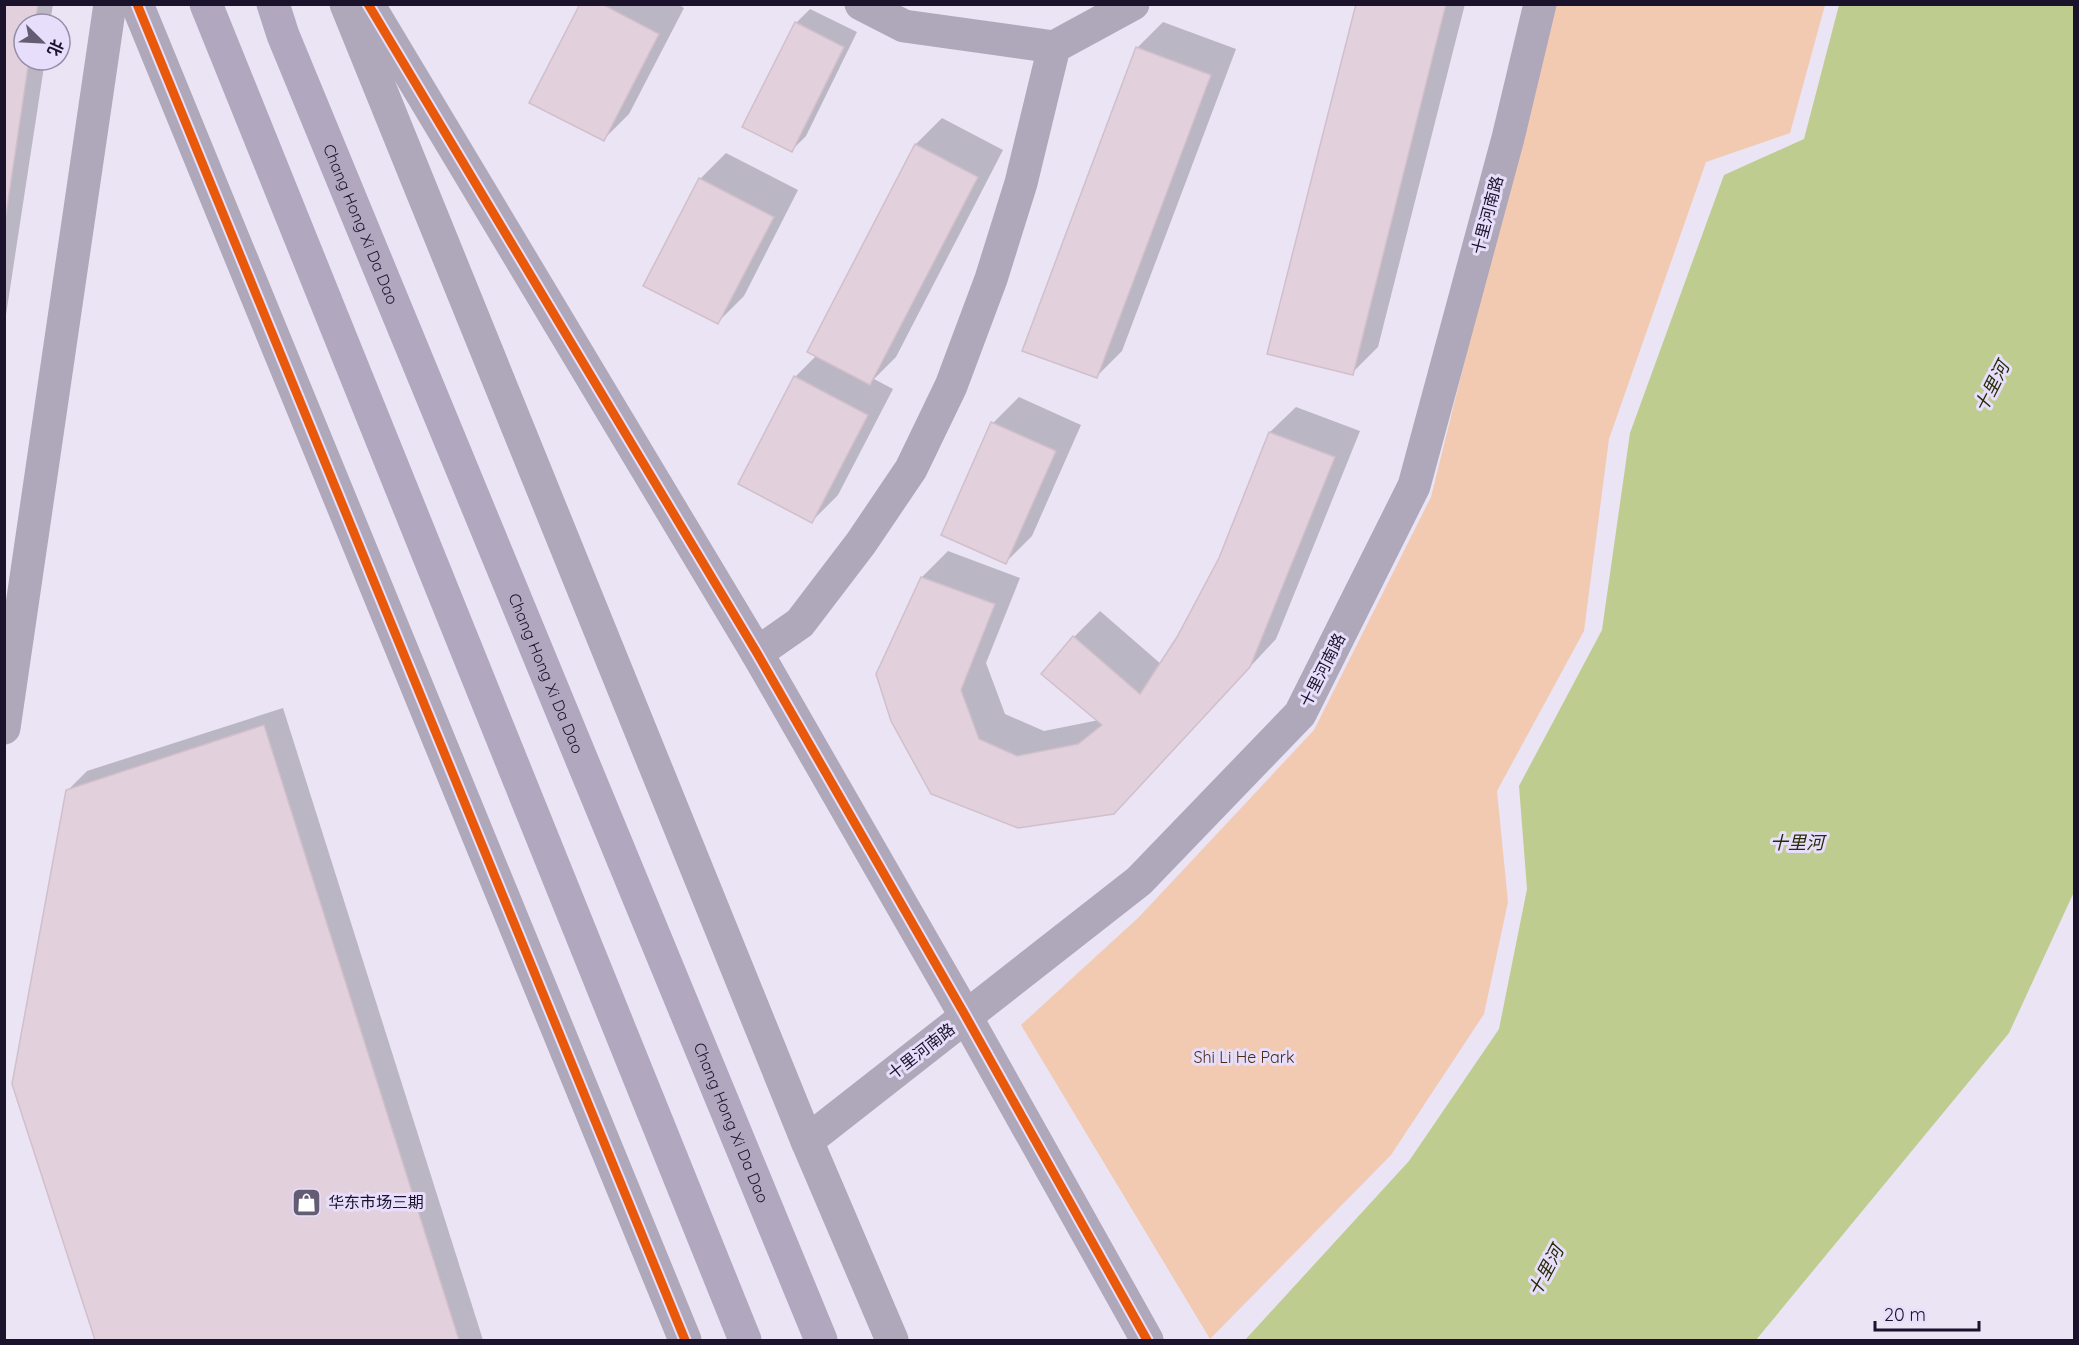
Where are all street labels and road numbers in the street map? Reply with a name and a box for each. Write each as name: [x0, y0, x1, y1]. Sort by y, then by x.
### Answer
street label: Chang Hong Xi Da Dao: [319, 141, 403, 307]
street label: 十里河南路: [1467, 174, 1507, 256]
street label: Chang Hong Xi Da Dao: [504, 590, 588, 756]
street label: 十里河南路: [1295, 630, 1349, 710]
street label: 十里河南路: [883, 1018, 959, 1084]
street label: Chang Hong Xi Da Dao: [689, 1039, 773, 1206]

